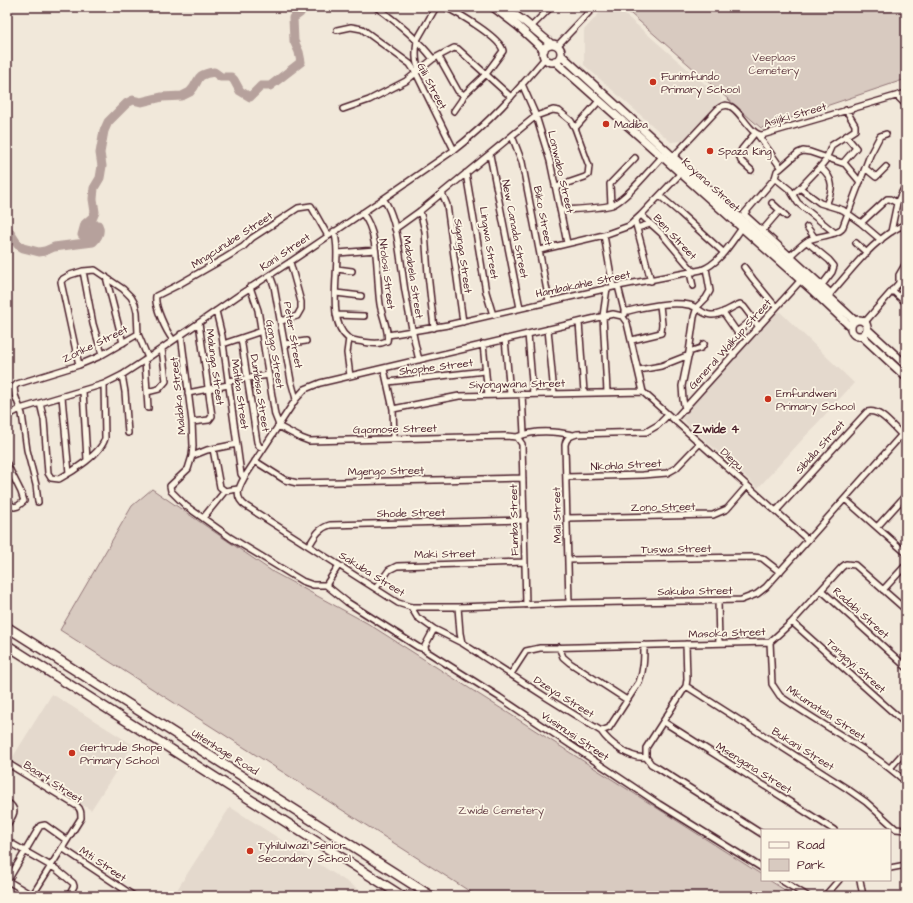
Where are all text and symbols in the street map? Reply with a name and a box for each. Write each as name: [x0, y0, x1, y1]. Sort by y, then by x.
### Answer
park label: Veeplaas Cemetery: [749, 50, 799, 79]
street label: Gili Street: [413, 60, 451, 113]
place label: Funimfundo Primary School: [661, 69, 740, 98]
marker: Funimfundo Primary School: [648, 77, 658, 87]
street label: Asijiki Street: [762, 99, 829, 131]
place label: Madiba: [614, 117, 648, 132]
marker: Madiba: [601, 119, 611, 129]
street label: Lonwabo Street: [544, 129, 578, 215]
place label: Spaza King: [718, 144, 772, 160]
marker: Spaza King: [705, 146, 715, 156]
street label: Koyana Street: [678, 155, 744, 216]
street label: New Canada Street: [498, 178, 532, 280]
street label: Biko Street: [530, 185, 556, 248]
street label: Lingwa Street: [475, 206, 502, 281]
street label: Mngcunube Street: [188, 208, 277, 273]
street label: Ben Street: [650, 211, 701, 264]
street label: Siganga Street: [449, 218, 476, 295]
street label: Kani Street: [257, 229, 314, 274]
street label: Mababela Street: [399, 234, 427, 320]
street label: Ntolosi Street: [375, 238, 399, 311]
street label: Hambakahle Street: [534, 267, 632, 301]
street label: General Walkup Street: [685, 295, 775, 393]
street label: Peter Street: [280, 300, 306, 370]
street label: Gongo Street: [261, 318, 288, 390]
street label: Zonke Street: [60, 321, 131, 366]
street label: Malunga Street: [201, 328, 228, 407]
street label: Dumbisa Street: [246, 353, 274, 434]
street label: Shophe Street: [398, 355, 474, 379]
street label: Maldaka Street: [166, 356, 190, 436]
street label: Matiba Street: [228, 358, 252, 431]
street label: Siyongwana Street: [469, 376, 566, 393]
place label: Emfundweni Primary School: [776, 386, 855, 415]
marker: Emfundweni Primary School: [763, 394, 773, 404]
street label: Sibidla Street: [792, 416, 849, 477]
street label: Gqomose Street: [353, 421, 438, 437]
district label: Zwide 4: [693, 421, 740, 438]
street label: Dlepu: [717, 445, 747, 474]
street label: Nkohla Street: [590, 456, 662, 474]
street label: Mgengo Street: [348, 463, 425, 480]
street label: Fumba Street: [506, 483, 522, 556]
street label: Mali Street: [549, 486, 565, 543]
street label: Zono Street: [630, 499, 696, 515]
street label: Shode Street: [377, 505, 446, 521]
street label: Tuswa Street: [640, 541, 712, 557]
street label: Maki Street: [414, 546, 476, 562]
street label: Sakuba Street: [336, 548, 408, 601]
street label: Sakuba Street: [657, 583, 733, 599]
street label: Radabi Street: [830, 584, 893, 643]
street label: Masoka Street: [688, 624, 766, 642]
street label: Tangayi Street: [822, 635, 889, 698]
street label: Dzeya Street: [530, 672, 597, 723]
street label: Mkumatela Street: [783, 682, 869, 745]
street label: Vusimusi Street: [538, 708, 613, 765]
street label: Bukani Street: [769, 724, 838, 775]
street label: Uitenhage Road: [188, 725, 262, 780]
street label: Msengana Street: [713, 739, 795, 798]
place label: Gertrude Shope Primary School: [80, 740, 163, 769]
marker: Gertrude Shope Primary School: [67, 748, 77, 758]
street label: Baart Street: [20, 757, 86, 807]
park label: Zwide Cemetery: [458, 803, 544, 819]
legend: [761, 829, 891, 881]
text: Road: [797, 837, 825, 854]
place label: Tyhilulwazi Senior Secondary School: [258, 838, 351, 867]
street label: Mti Street: [77, 843, 130, 885]
marker: Tyhilulwazi Senior Secondary School: [245, 846, 255, 856]
text: Park: [797, 857, 825, 874]

